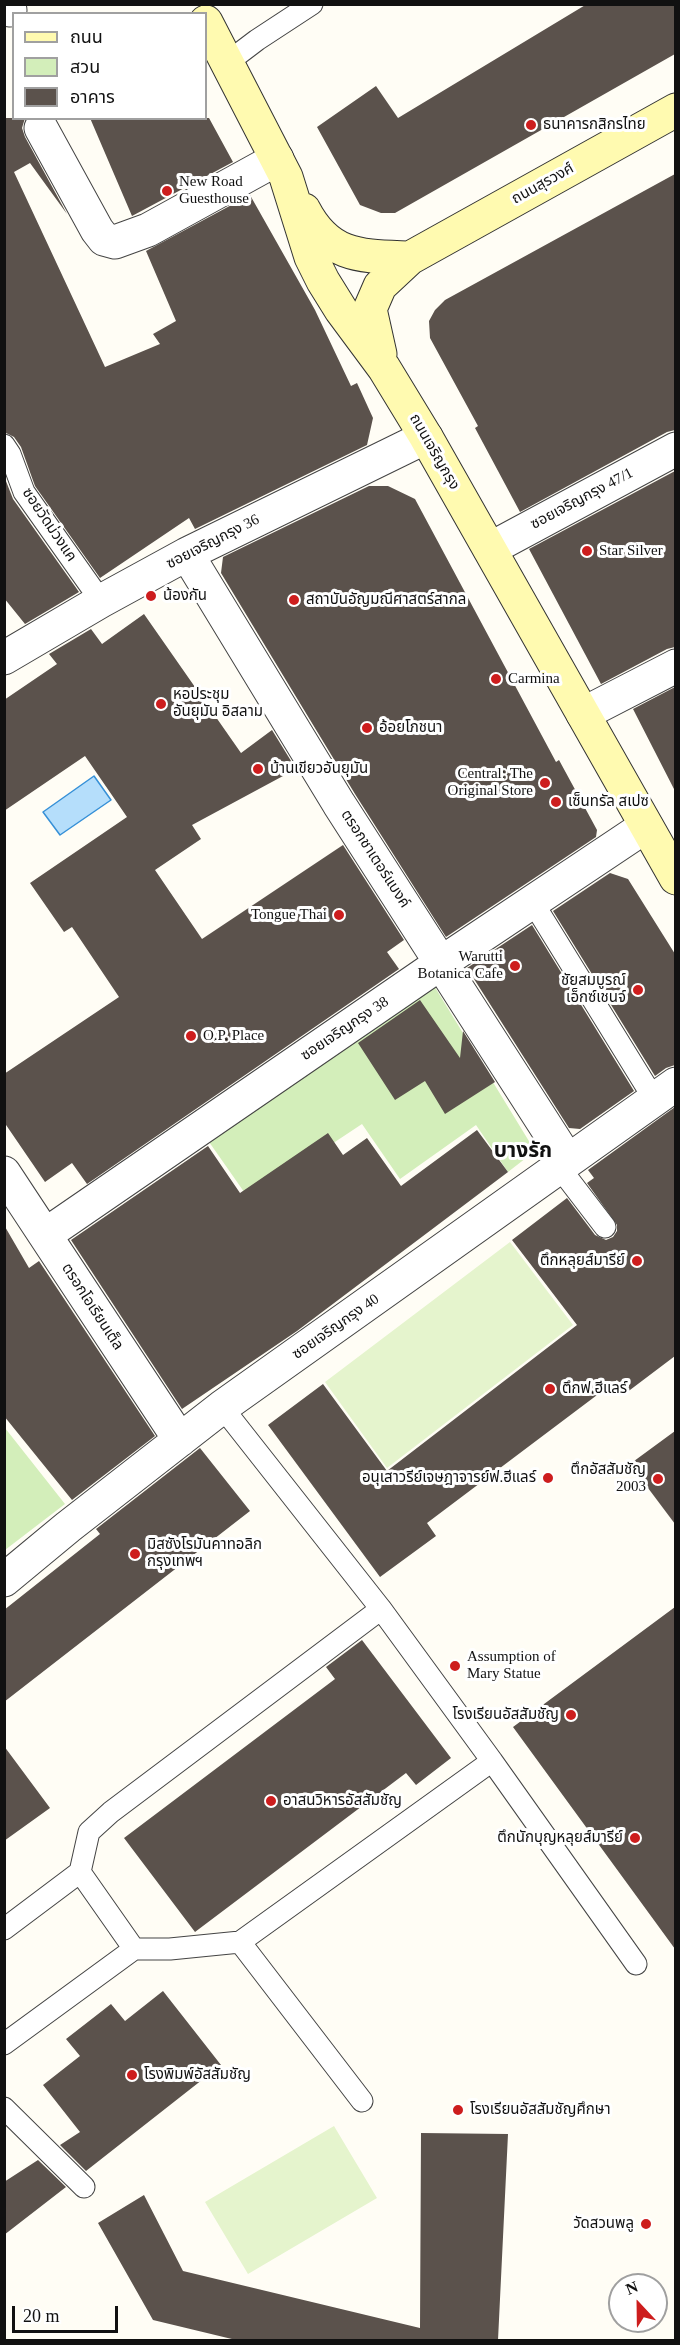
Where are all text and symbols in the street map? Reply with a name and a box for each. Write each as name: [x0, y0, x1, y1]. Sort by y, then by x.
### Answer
legend: [12, 12, 207, 120]
text: ถนน: [70, 27, 103, 47]
text: สวน: [70, 57, 100, 77]
text: อาคาร: [70, 87, 115, 107]
place label: ธนาคารกสิกรไทย: [543, 116, 646, 134]
marker: ธนาคารกสิกรไทย: [524, 118, 538, 132]
street label: ถนนสุรวงศ์: [509, 160, 577, 208]
place label: New Road Guesthouse: [179, 173, 249, 208]
marker: New Road Guesthouse: [160, 184, 174, 198]
street label: ถนนเจริญกรุง: [405, 411, 463, 493]
street label: ซอยเจริญกรุง 47/1: [528, 464, 636, 534]
street label: ซอยวัดม่วงแค: [18, 485, 80, 565]
street label: ซอยเจริญกรุง 36: [164, 511, 262, 573]
place label: Star Silver: [599, 542, 663, 560]
marker: Star Silver: [580, 544, 594, 558]
place label: น้องกัน: [163, 587, 207, 605]
marker: น้องกัน: [144, 589, 158, 603]
place label: สถาบันอัญมณีศาสตร์สากล: [306, 591, 466, 609]
marker: สถาบันอัญมณีศาสตร์สากล: [287, 593, 301, 607]
place label: Carmina: [508, 670, 560, 688]
marker: Carmina: [489, 672, 503, 686]
place label: หอประชุม อันยุมัน อิสลาม: [173, 686, 263, 721]
marker: หอประชุม อันยุมัน อิสลาม: [154, 697, 168, 711]
place label: อ้อยโภชนา: [379, 719, 442, 737]
marker: อ้อยโภชนา: [360, 721, 374, 735]
place label: บ้านเขียวอันยุมัน: [270, 760, 368, 778]
marker: บ้านเขียวอันยุมัน: [251, 762, 265, 776]
place label: Central: The Original Store: [448, 765, 533, 800]
marker: Central: The Original Store: [538, 776, 552, 790]
place label: เซ็นทรัล สเปซ: [568, 793, 649, 811]
marker: เซ็นทรัล สเปซ: [549, 795, 563, 809]
street label: ตรอกชาเตอร์แบงค์: [337, 807, 413, 911]
place label: Tongue Thai: [251, 906, 327, 924]
marker: Tongue Thai: [332, 908, 346, 922]
place label: Warutti Botanica Cafe: [418, 948, 503, 983]
marker: Warutti Botanica Cafe: [508, 959, 522, 973]
place label: ชัยสมบูรณ์ เอ็กซ์เชนจ์: [561, 972, 626, 1007]
marker: ชัยสมบูรณ์ เอ็กซ์เชนจ์: [631, 983, 645, 997]
street label: ซอยเจริญกรุง 38: [298, 993, 392, 1065]
place label: O.P. Place: [203, 1027, 264, 1045]
marker: O.P. Place: [184, 1029, 198, 1043]
district label: บางรัก: [494, 1139, 552, 1165]
place label: ตึกหลุยส์มารีย์: [540, 1252, 625, 1270]
marker: ตึกหลุยส์มารีย์: [630, 1254, 644, 1268]
street label: ตรอกโอเรียนเต็ล: [57, 1260, 127, 1354]
street label: ซอยเจริญกรุง 40: [289, 1290, 383, 1364]
place label: ตึกฟ.ฮีแลร์: [562, 1380, 627, 1398]
marker: ตึกฟ.ฮีแลร์: [543, 1382, 557, 1396]
place label: ตึกอัสสัมชัญ 2003: [571, 1461, 646, 1496]
place label: อนุเสาวรีย์เจษฎาจารย์ฟ.ฮีแลร์: [362, 1469, 536, 1487]
marker: อนุเสาวรีย์เจษฎาจารย์ฟ.ฮีแลร์: [541, 1471, 555, 1485]
marker: ตึกอัสสัมชัญ 2003: [651, 1472, 665, 1486]
place label: มิสซังโรมันคาทอลิก กรุงเทพฯ: [147, 1536, 262, 1571]
marker: มิสซังโรมันคาทอลิก กรุงเทพฯ: [128, 1547, 142, 1561]
place label: Assumption of Mary Statue: [467, 1648, 556, 1683]
marker: Assumption of Mary Statue: [448, 1659, 462, 1673]
place label: โรงเรียนอัสสัมชัญ: [453, 1706, 559, 1724]
marker: โรงเรียนอัสสัมชัญ: [564, 1708, 578, 1722]
place label: อาสนวิหารอัสสัมชัญ: [283, 1792, 402, 1810]
marker: อาสนวิหารอัสสัมชัญ: [264, 1794, 278, 1808]
place label: ตึกนักบุญหลุยส์มารีย์: [497, 1829, 623, 1847]
marker: ตึกนักบุญหลุยส์มารีย์: [628, 1831, 642, 1845]
place label: โรงพิมพ์อัสสัมชัญ: [144, 2066, 251, 2084]
marker: โรงพิมพ์อัสสัมชัญ: [125, 2068, 139, 2082]
place label: โรงเรียนอัสสัมชัญศึกษา: [470, 2101, 611, 2119]
marker: โรงเรียนอัสสัมชัญศึกษา: [451, 2103, 465, 2117]
place label: วัดสวนพลู: [573, 2215, 634, 2233]
marker: วัดสวนพลู: [639, 2217, 653, 2231]
north arrow: [608, 2273, 668, 2333]
text: N: [623, 2278, 640, 2298]
scale bar: [15, 2294, 122, 2332]
text: 20 m: [23, 2306, 60, 2326]

